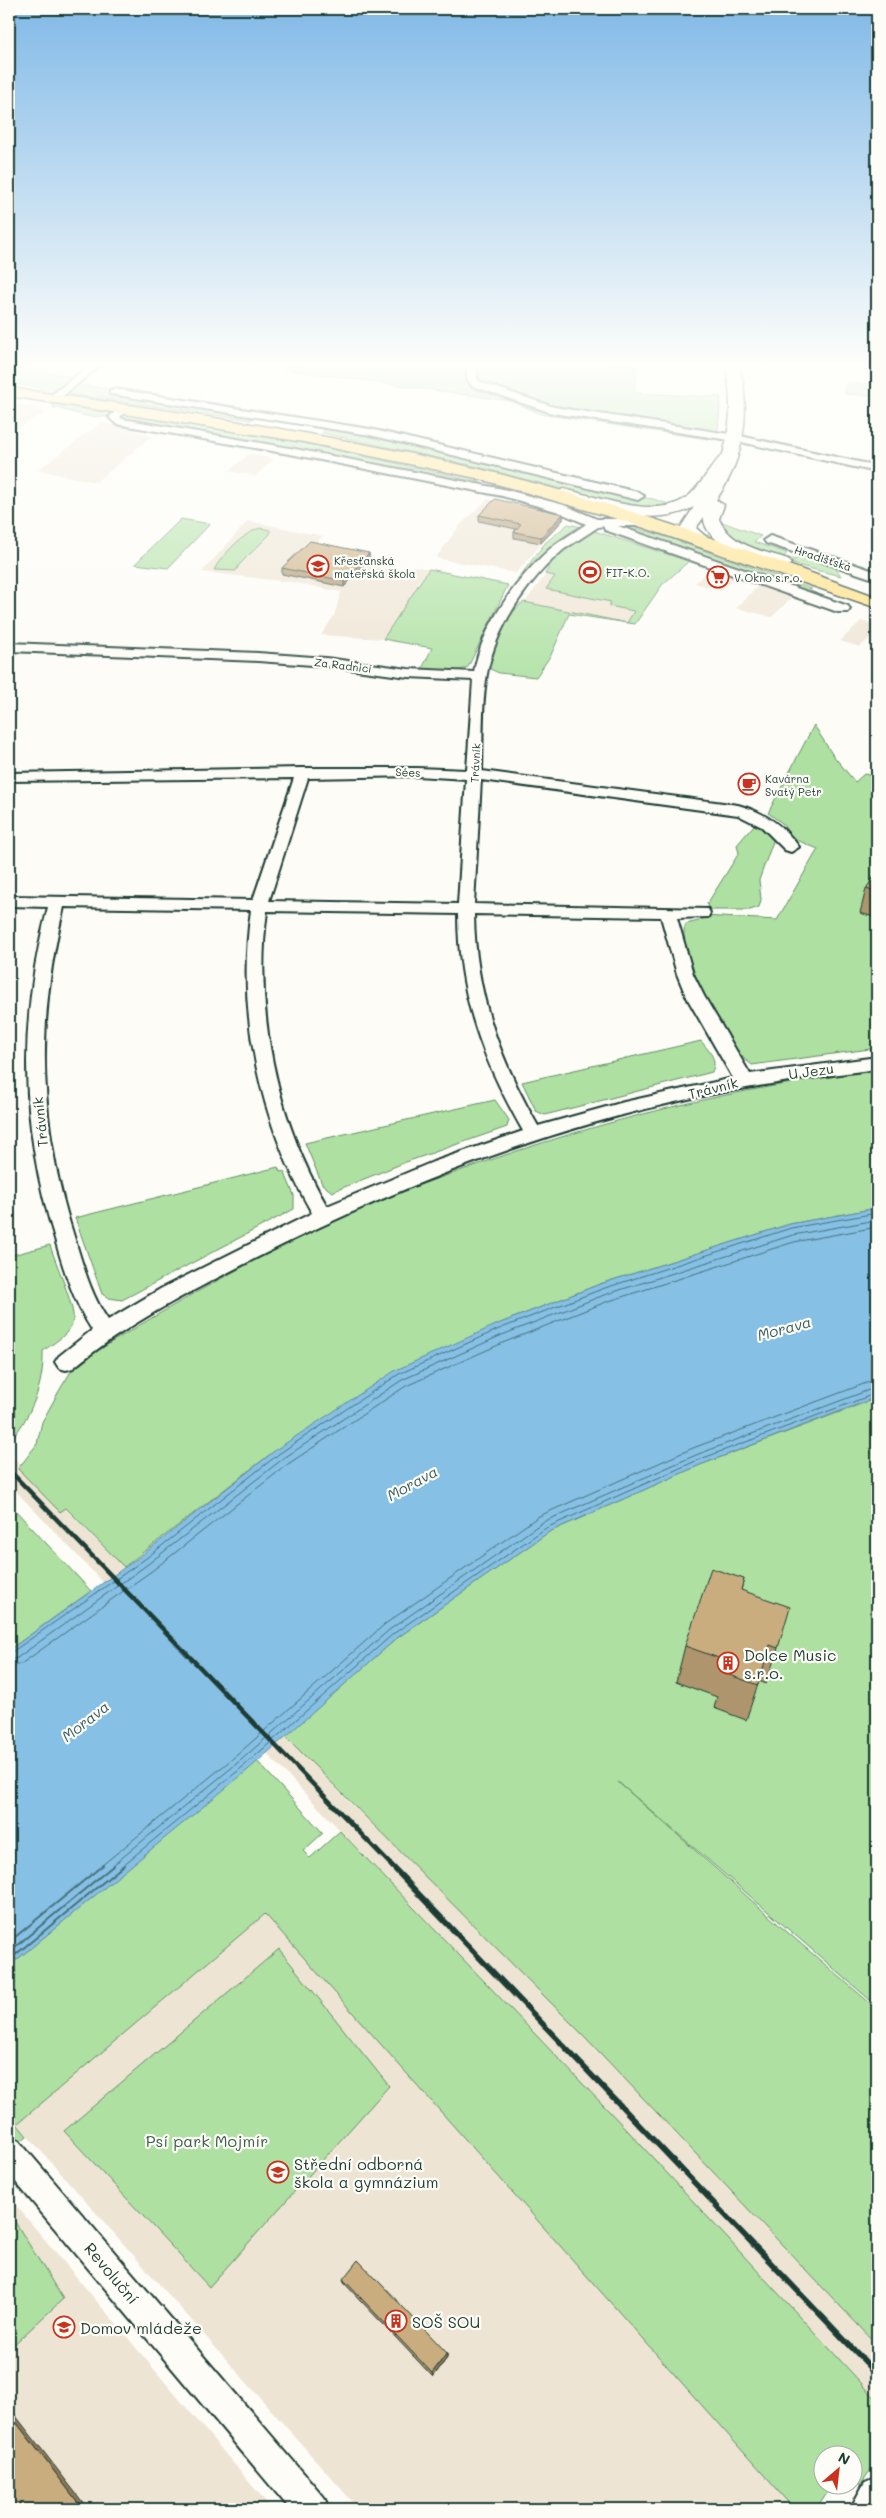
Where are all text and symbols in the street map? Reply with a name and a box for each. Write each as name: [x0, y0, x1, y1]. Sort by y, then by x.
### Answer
street label: Hradišťská: [793, 542, 854, 574]
place label: Křesťanská mateřská škola: [334, 553, 416, 581]
school or university icon: Křesťanská mateřská škola: [306, 554, 330, 578]
sports icon: FIT-K.O.: [578, 560, 602, 584]
place label: FIT-K.O.: [606, 565, 650, 580]
supermarket icon: V Okno s.r.o.: [706, 565, 730, 589]
place label: V Okno s.r.o.: [734, 570, 802, 585]
street label: Za Radnicí: [313, 654, 373, 676]
street label: Trávník: [466, 743, 484, 783]
street label: Sées: [395, 764, 421, 780]
place label: Kavárna Svatý Petr: [765, 771, 822, 799]
cafe icon: Kavárna Svatý Petr: [737, 772, 761, 796]
street label: U Jezu: [787, 1058, 835, 1084]
street label: Trávník: [686, 1073, 740, 1103]
street label: Trávník: [28, 1096, 52, 1148]
water label: Morava: [755, 1311, 813, 1345]
water label: Morava: [383, 1461, 441, 1505]
place label: Dolce Music s.r.o.: [744, 1644, 837, 1683]
building icon: Dolce Music s.r.o.: [716, 1651, 740, 1675]
water label: Morava: [57, 1696, 113, 1746]
park label: Psí park Mojmír: [146, 2130, 268, 2151]
place label: Střední odborná škola a gymnázium: [294, 2153, 438, 2192]
school or university icon: Střední odborná škola a gymnázium: [266, 2160, 290, 2184]
street label: Revoluční: [80, 2238, 144, 2308]
building icon: SOŠ SOU: [384, 2309, 408, 2333]
place label: SOŠ SOU: [412, 2311, 480, 2332]
school or university icon: Domov mládeže: [52, 2315, 76, 2339]
place label: Domov mládeže: [80, 2317, 202, 2338]
north arrow: [814, 2446, 864, 2496]
text: N: [835, 2447, 853, 2469]

